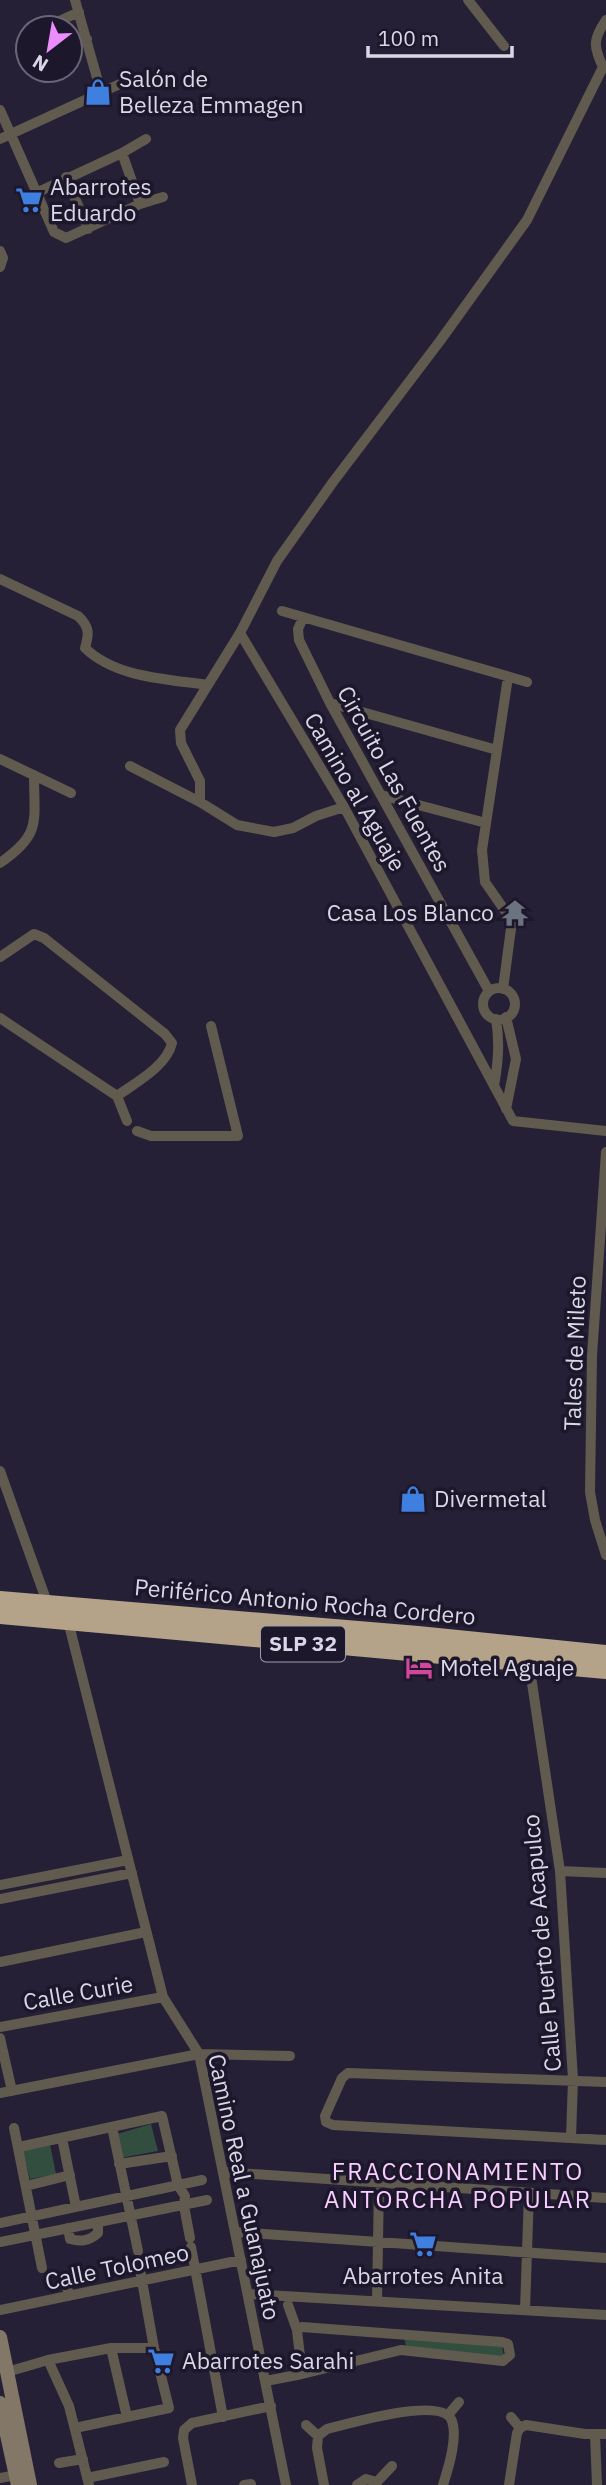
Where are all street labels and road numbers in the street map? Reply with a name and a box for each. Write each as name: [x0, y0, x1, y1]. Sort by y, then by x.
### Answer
street label: Circuito Las Fuentes: [331, 680, 458, 877]
street label: Camino al Aguaje: [298, 707, 413, 876]
street label: Tales de Mileto: [556, 1275, 592, 1431]
street label: Periférico Antonio Rocha Cordero: [133, 1571, 477, 1631]
road number: SLP 32: [261, 1626, 345, 1662]
street label: Calle Puerto de Acapulco: [515, 1813, 567, 2073]
street label: Calle Curie: [20, 1968, 135, 2016]
street label: Camino Real a Guanajuato: [202, 2051, 288, 2322]
street label: Calle Tolomeo: [42, 2236, 191, 2296]

